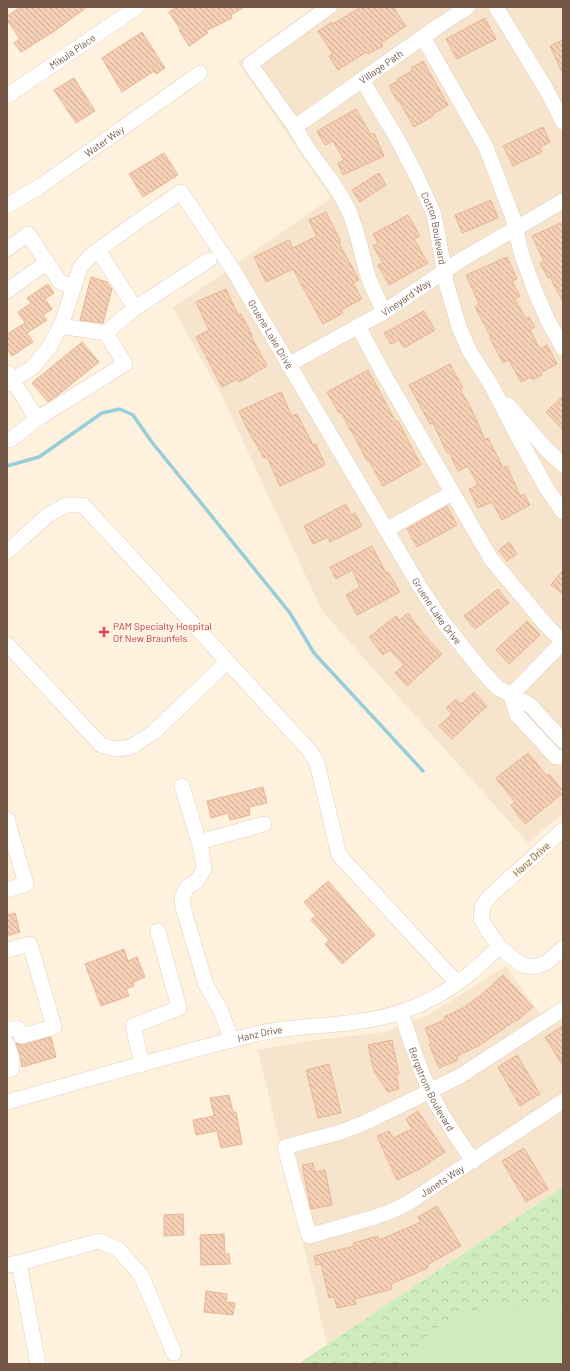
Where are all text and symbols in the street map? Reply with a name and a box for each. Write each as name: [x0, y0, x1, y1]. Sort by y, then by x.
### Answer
street label: Mikula Place: [47, 31, 98, 71]
street label: Village Path: [357, 47, 405, 86]
street label: Water Way: [82, 123, 127, 159]
street label: Cotton Boulevard: [419, 190, 449, 265]
street label: Vineyard Way: [379, 276, 433, 318]
street label: Gruene Lake Drive: [246, 297, 296, 371]
street label: Gruene Lake Drive: [410, 575, 464, 647]
place label: PAM Specialty Hospital Of New Braunfels: [113, 620, 212, 644]
marker: PAM Specialty Hospital Of New Braunfels: [98, 626, 110, 638]
street label: Hanz Drive: [510, 839, 552, 879]
street label: Hanz Drive: [236, 1023, 283, 1044]
street label: Bergstrom Boulevard: [407, 1045, 457, 1133]
street label: Janets Way: [418, 1162, 467, 1199]

